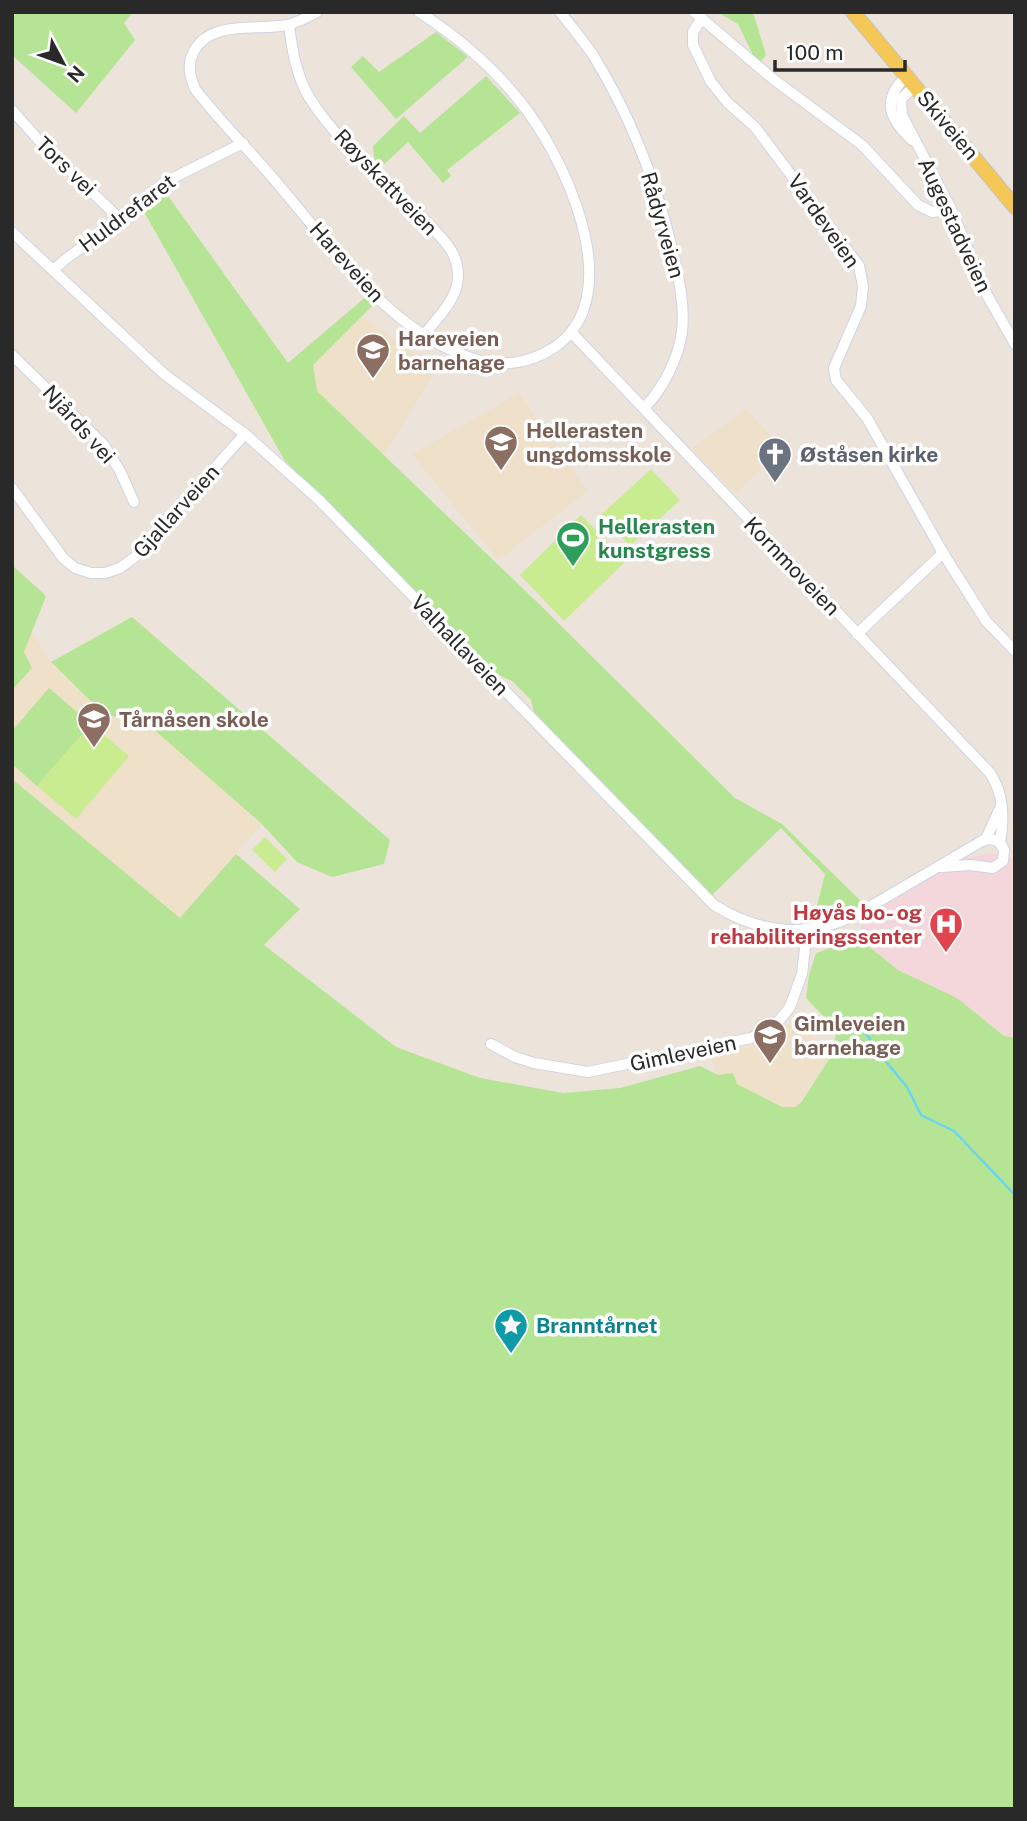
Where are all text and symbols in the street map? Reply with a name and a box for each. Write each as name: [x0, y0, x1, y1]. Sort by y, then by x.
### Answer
north arrow: [28, 28, 98, 98]
scale bar: [775, 28, 904, 72]
text: 100 m: [786, 40, 843, 65]
text: N: [63, 61, 89, 87]
street label: Skiveien: [912, 85, 984, 165]
street label: Røyskattveien: [329, 124, 443, 240]
street label: Tors vei: [31, 131, 101, 201]
street label: Augestadveien: [913, 154, 997, 296]
street label: Huldrefaret: [74, 169, 180, 257]
street label: Rådyrveien: [636, 169, 690, 281]
street label: Vardeveien: [783, 169, 865, 273]
street label: Hareveien: [305, 217, 389, 307]
place label: Hareveien barnehage: [398, 326, 505, 375]
school or university icon: Hareveien barnehage: [354, 331, 392, 380]
street label: Njårds vei: [37, 380, 121, 468]
place label: Hellerasten ungdomsskole: [526, 418, 672, 467]
school or university icon: Hellerasten ungdomsskole: [482, 423, 520, 472]
church icon: Øståsen kirke: [756, 435, 794, 484]
place label: Øståsen kirke: [800, 442, 938, 467]
street label: Gjallarveien: [128, 459, 224, 563]
street label: Kornmoveien: [739, 512, 845, 620]
place label: Hellerasten kunstgress: [598, 514, 715, 563]
sports icon: Hellerasten kunstgress: [554, 519, 592, 568]
street label: Valhallaveien: [406, 590, 514, 700]
school or university icon: Tårnåsen skole: [75, 700, 113, 749]
place label: Tårnåsen skole: [119, 707, 269, 732]
place label: Høyås bo- og rehabiliteringssenter: [711, 900, 922, 949]
hospital icon: Høyås bo- og rehabiliteringssenter: [927, 905, 965, 954]
place label: Gimleveien barnehage: [794, 1011, 905, 1060]
school or university icon: Gimleveien barnehage: [751, 1016, 789, 1065]
street label: Gimleveien: [628, 1030, 738, 1076]
place icon: Branntårnet: [492, 1306, 530, 1355]
place label: Branntårnet: [536, 1313, 657, 1338]

